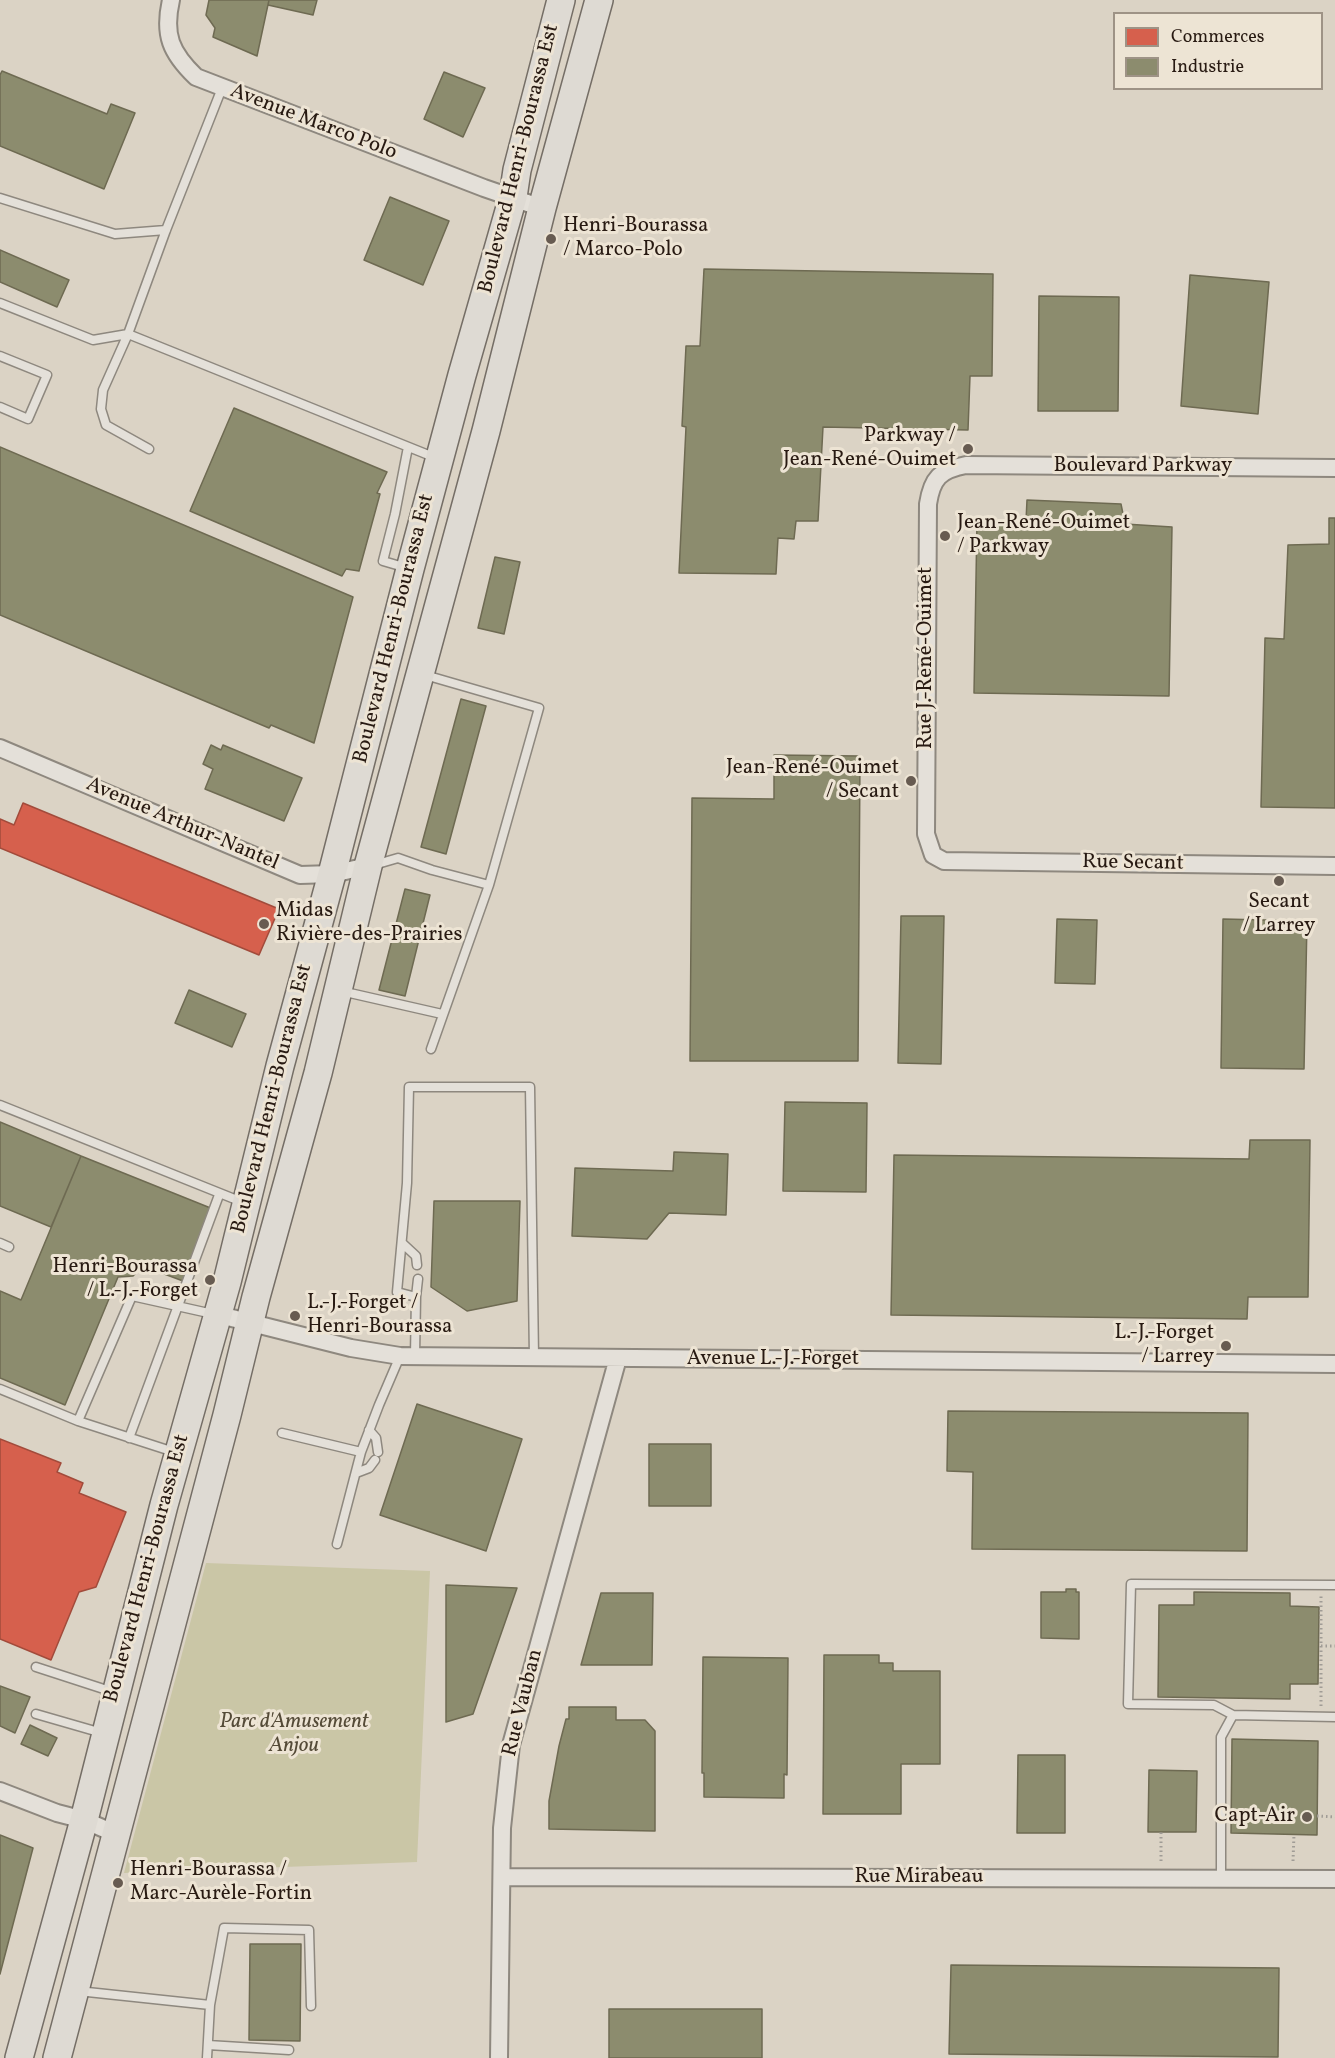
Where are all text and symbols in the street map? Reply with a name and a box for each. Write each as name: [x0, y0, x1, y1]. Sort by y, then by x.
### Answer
legend: [1113, 12, 1323, 90]
street label: Boulevard Henri-Bourassa Est: [474, 22, 566, 296]
text: Commerces: [1171, 25, 1265, 50]
text: Industrie: [1171, 55, 1244, 80]
street label: Avenue Marco Polo: [226, 80, 400, 166]
place label: Henri-Bourassa / Marco-Polo: [563, 214, 708, 264]
marker: Henri-Bourassa / Marco-Polo: [544, 232, 558, 246]
place label: Parkway / Jean-René-Ouimet: [783, 424, 956, 474]
marker: Parkway / Jean-René-Ouimet: [961, 442, 975, 456]
street label: Boulevard Parkway: [1054, 454, 1232, 480]
street label: Boulevard Henri-Bourassa Est: [349, 492, 441, 766]
place label: Jean-René-Ouimet / Parkway: [957, 511, 1130, 561]
marker: Jean-René-Ouimet / Parkway: [938, 529, 952, 543]
street label: Rue J.-René-Ouimet: [914, 567, 940, 749]
place label: Jean-René-Ouimet / Secant: [726, 756, 899, 806]
street label: Avenue Arthur-Nantel: [82, 773, 282, 877]
marker: Jean-René-Ouimet / Secant: [904, 774, 918, 788]
street label: Rue Secant: [1082, 851, 1184, 877]
marker: Secant / Larrey: [1272, 874, 1286, 888]
place label: Secant / Larrey: [1243, 890, 1315, 940]
place label: Midas Rivière-des-Prairies: [276, 899, 462, 949]
marker: Midas Rivière-des-Prairies: [257, 917, 271, 931]
street label: Boulevard Henri-Bourassa Est: [227, 962, 319, 1236]
place label: Henri-Bourassa / L.-J.-Forget: [53, 1255, 198, 1305]
marker: Henri-Bourassa / L.-J.-Forget: [203, 1273, 217, 1287]
place label: L.-J.-Forget / Henri-Bourassa: [307, 1291, 452, 1341]
marker: L.-J.-Forget / Henri-Bourassa: [288, 1309, 302, 1323]
place label: L.-J.-Forget / Larrey: [1115, 1321, 1214, 1371]
marker: L.-J.-Forget / Larrey: [1219, 1339, 1233, 1353]
street label: Avenue L.-J.-Forget: [687, 1347, 859, 1373]
street label: Boulevard Henri-Bourassa Est: [100, 1432, 196, 1706]
street label: Rue Vauban: [499, 1647, 549, 1759]
park label: Parc d'Amusement Anjou: [219, 1710, 369, 1760]
place label: Capt-Air: [1214, 1804, 1295, 1830]
marker: Capt-Air: [1300, 1810, 1314, 1824]
place label: Henri-Bourassa / Marc-Aurèle-Fortin: [130, 1858, 312, 1908]
street label: Rue Mirabeau: [854, 1865, 984, 1891]
marker: Henri-Bourassa / Marc-Aurèle-Fortin: [111, 1876, 125, 1890]

